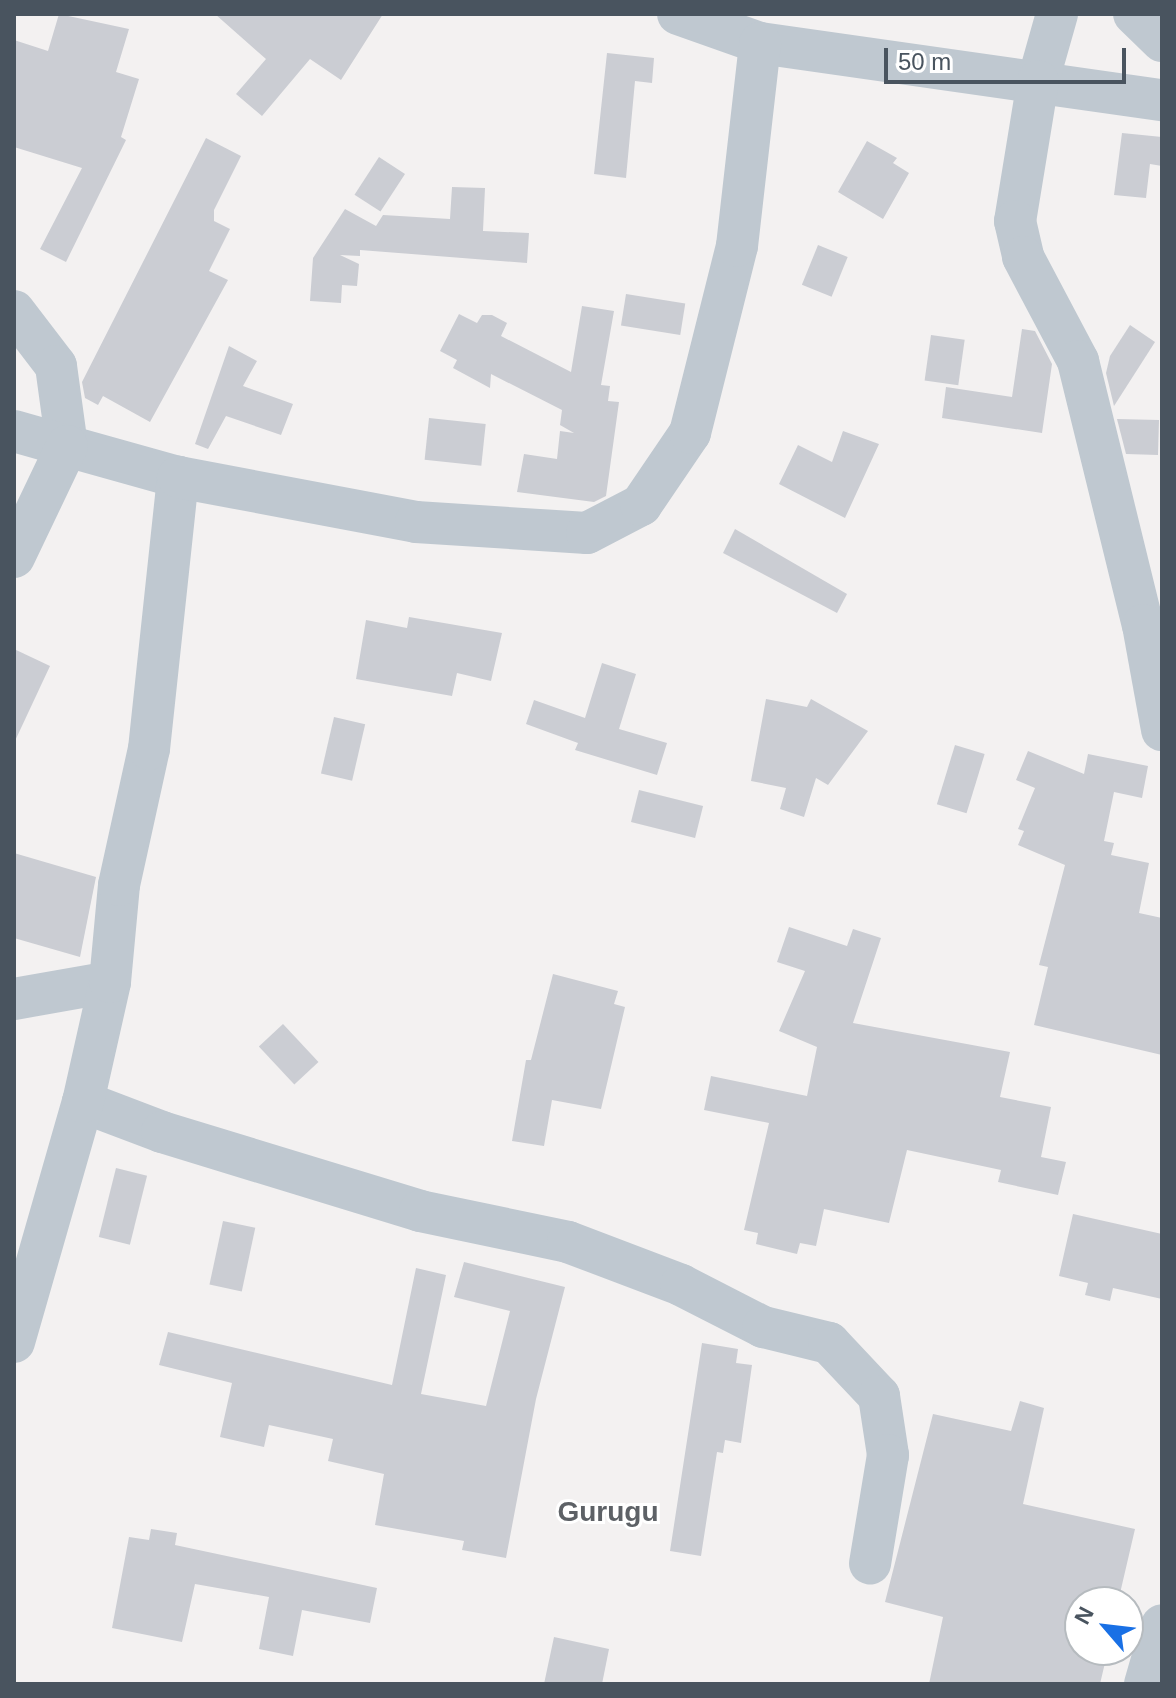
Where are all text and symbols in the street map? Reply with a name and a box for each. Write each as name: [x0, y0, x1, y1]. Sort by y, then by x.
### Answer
scale bar: [888, 32, 1130, 82]
text: 50 m: [898, 48, 951, 75]
district label: Gurugu: [557, 1495, 659, 1529]
north arrow: [1064, 1586, 1144, 1666]
text: N: [1069, 1603, 1099, 1628]

